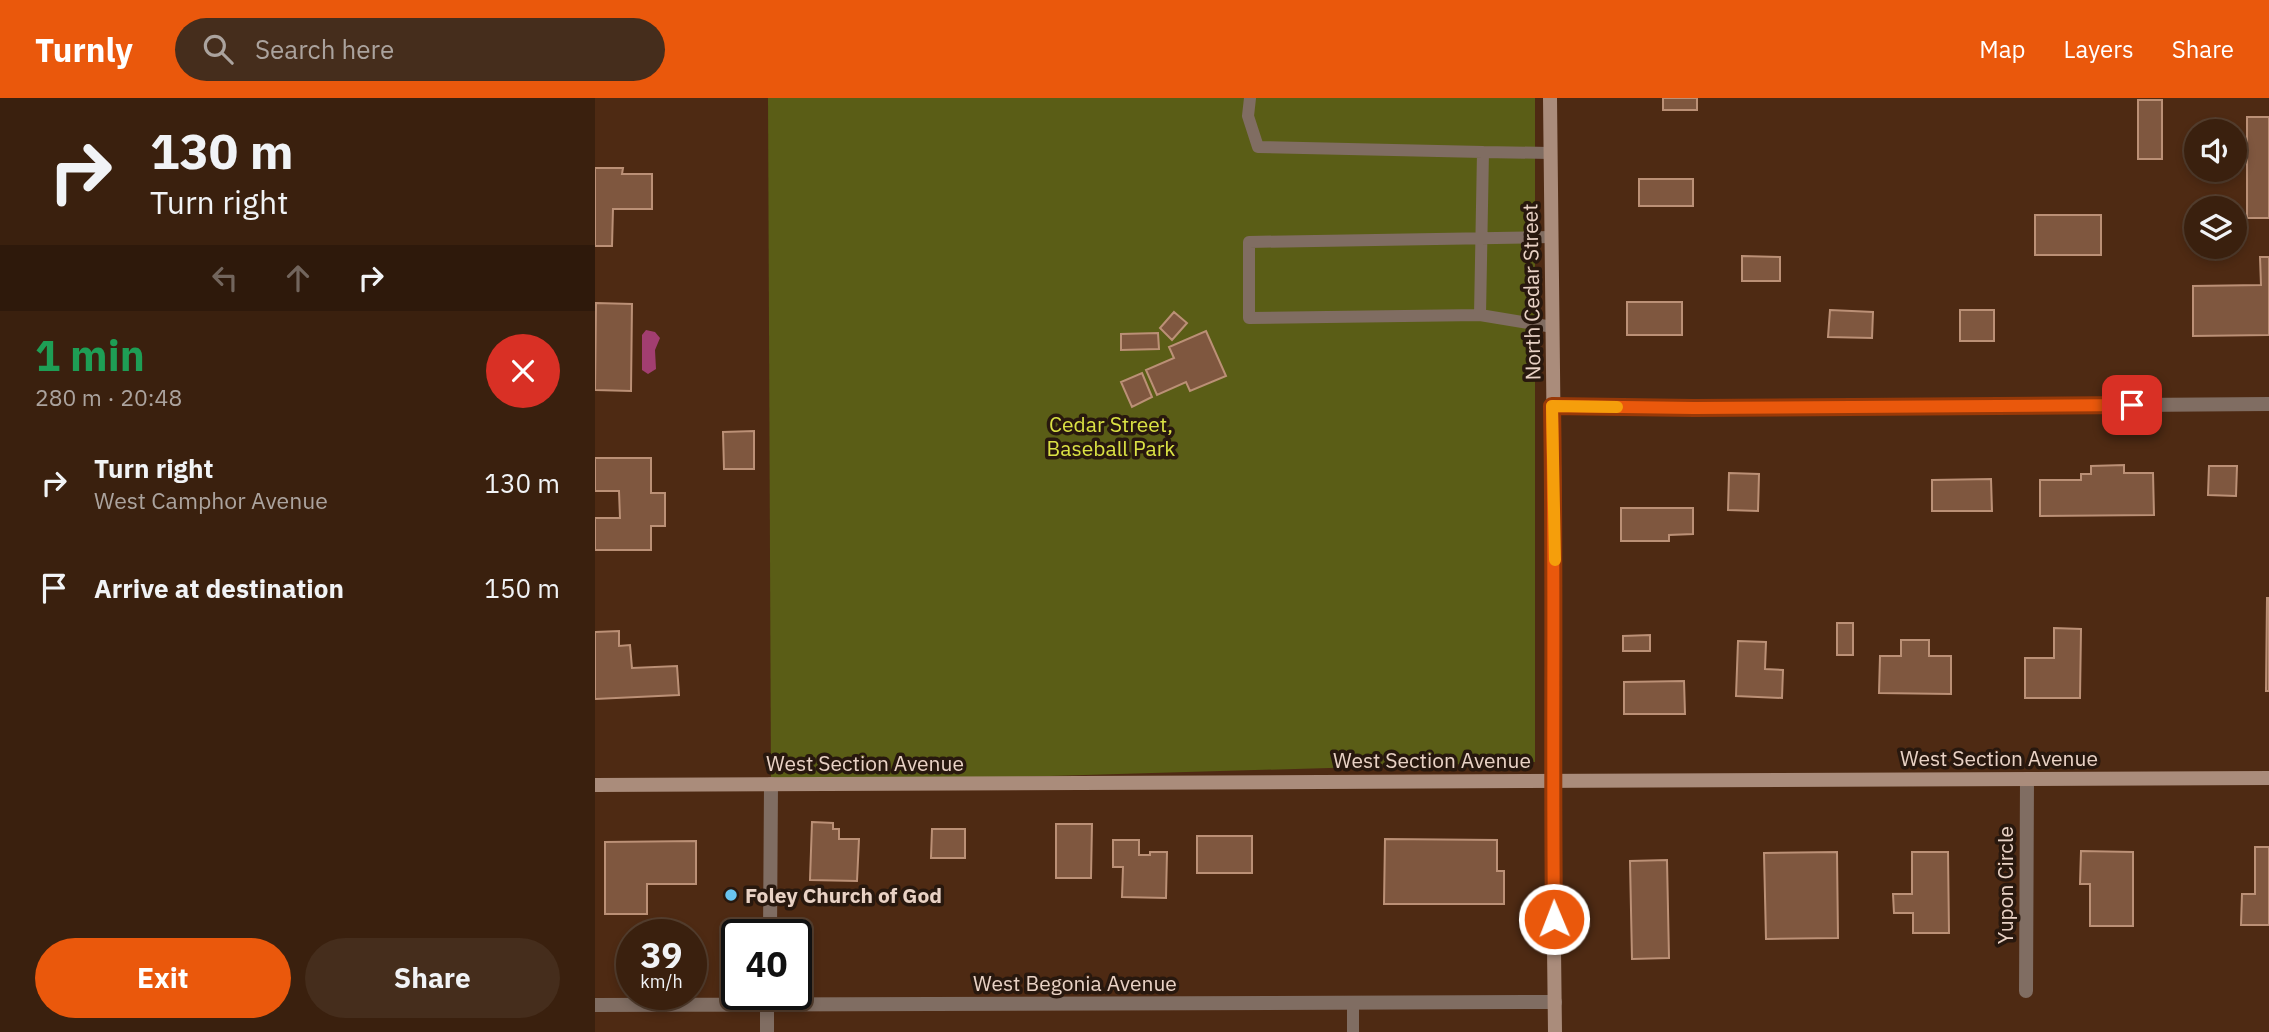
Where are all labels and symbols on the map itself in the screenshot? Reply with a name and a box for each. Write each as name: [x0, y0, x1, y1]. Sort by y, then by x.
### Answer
street label: North Cedar Street: [1515, 203, 1547, 381]
pin: [2102, 375, 2162, 435]
park label: Cedar Street, Baseball Park: [1047, 410, 1175, 462]
street label: West Section Avenue: [1900, 744, 2098, 772]
street label: West Section Avenue: [1333, 746, 1531, 774]
street label: West Section Avenue: [766, 749, 964, 777]
street label: Yupon Circle: [1991, 826, 2019, 944]
place label: Foley Church of God: [745, 881, 942, 909]
position arrow: [1517, 882, 1591, 956]
marker: Foley Church of God: [723, 887, 739, 903]
speed limit sign: 40: [721, 919, 812, 1010]
street label: West Begonia Avenue: [973, 969, 1177, 997]

